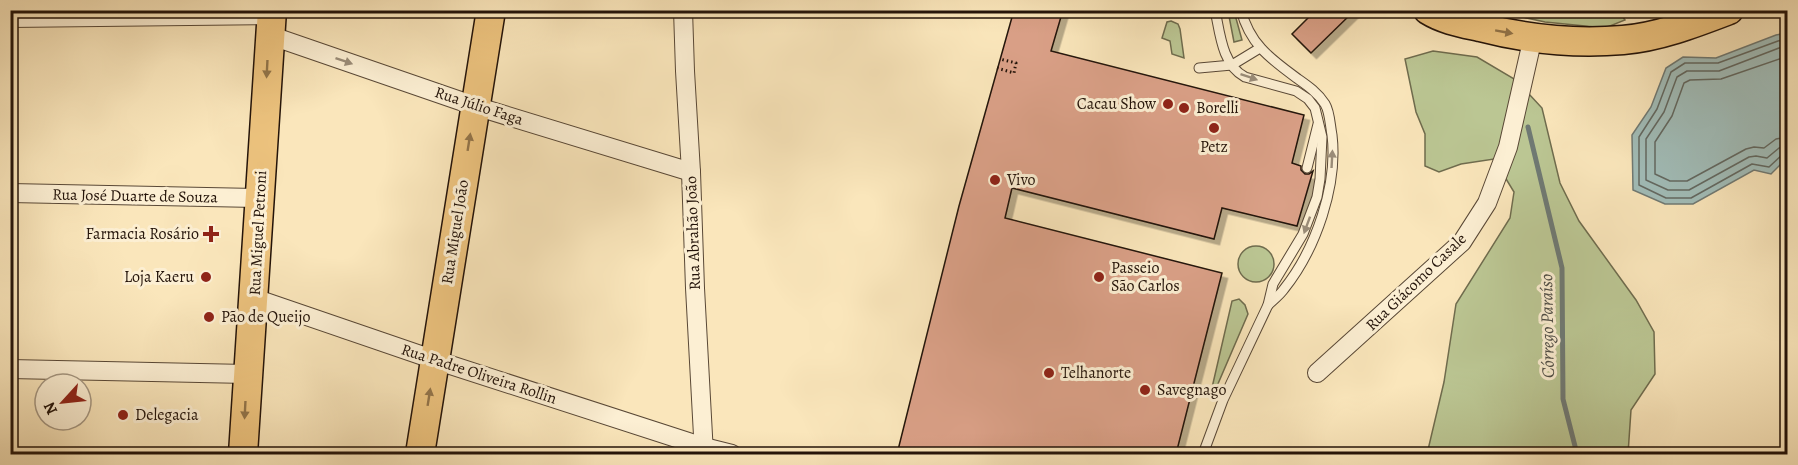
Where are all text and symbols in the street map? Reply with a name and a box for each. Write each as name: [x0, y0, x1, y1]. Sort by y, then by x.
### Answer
one-way arrow: [1494, 28, 1513, 37]
one-way arrow: [336, 57, 354, 67]
one-way arrow: [262, 59, 272, 78]
one-way arrow: [1240, 73, 1258, 83]
street label: Rua Júlio Faga: [432, 81, 527, 131]
place label: Cacau Show: [1077, 93, 1157, 115]
marker: Cacau Show: [1161, 97, 1175, 111]
place label: Borelli: [1196, 97, 1239, 119]
marker: Borelli: [1177, 101, 1191, 115]
marker: Petz: [1207, 121, 1221, 135]
one-way arrow: [465, 132, 474, 151]
place label: Petz: [1200, 136, 1228, 158]
one-way arrow: [1327, 150, 1336, 169]
place label: Vivo: [1006, 169, 1035, 191]
street label: Rua Miguel Petroni: [244, 170, 272, 296]
marker: Vivo: [988, 173, 1002, 187]
street label: Rua Abrahão João: [680, 175, 706, 290]
street label: Rua Miguel João: [436, 178, 474, 286]
street label: Rua José Duarte de Souza: [52, 184, 218, 208]
one-way arrow: [1301, 216, 1311, 234]
place label: Farmacia Rosário: [85, 223, 199, 245]
marker: Farmacia Rosário: [204, 227, 218, 241]
street label: Rua Giácomo Casale: [1361, 228, 1471, 336]
place label: Passeio São Carlos: [1111, 257, 1180, 297]
place label: Loja Kaeru: [124, 266, 194, 288]
marker: Loja Kaeru: [199, 270, 213, 284]
marker: Passeio São Carlos: [1092, 270, 1106, 284]
water label: Córrego Paraíso: [1534, 274, 1560, 378]
place label: Pão de Queijo: [221, 306, 311, 328]
marker: Pão de Queijo: [202, 310, 216, 324]
street label: Rua Padre Oliveira Rollin: [398, 338, 560, 410]
place label: Telhanorte: [1061, 362, 1131, 384]
marker: Telhanorte: [1042, 366, 1056, 380]
north arrow: [33, 372, 93, 432]
place label: Savegnago: [1157, 379, 1226, 401]
marker: Savegnago: [1138, 383, 1152, 397]
one-way arrow: [424, 387, 433, 406]
text: N: [38, 398, 63, 419]
one-way arrow: [241, 401, 250, 420]
place label: Delegacia: [135, 404, 199, 426]
marker: Delegacia: [116, 408, 130, 422]

